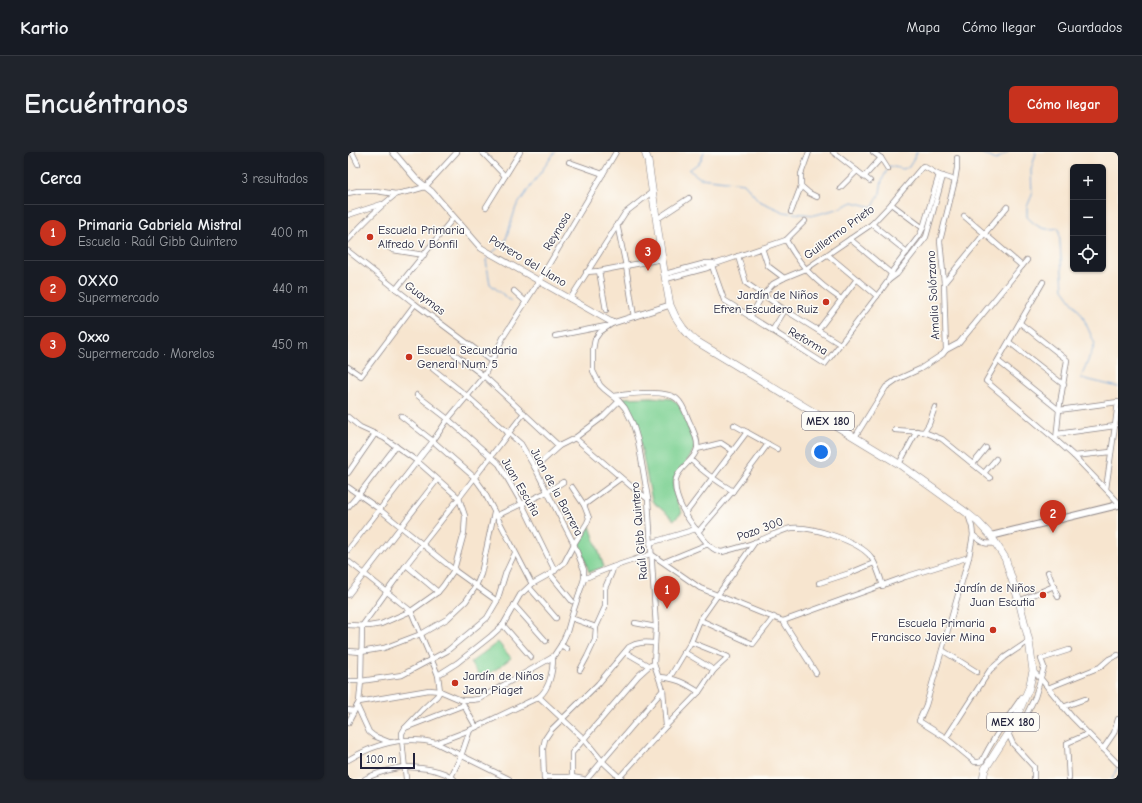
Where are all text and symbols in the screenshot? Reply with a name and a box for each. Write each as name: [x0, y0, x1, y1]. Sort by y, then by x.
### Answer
text: Kartio: [20, 17, 69, 39]
text: Mapa: [907, 19, 940, 36]
text: Cómo llegar: [962, 19, 1035, 36]
text: Guardados: [1057, 19, 1122, 36]
button: Cómo llegar: [1009, 86, 1118, 123]
text: Encuéntranos: [24, 88, 188, 120]
map controls: [1070, 164, 1106, 272]
button: +: [1070, 164, 1106, 200]
text: Cerca: [40, 169, 82, 188]
text: 3 resultados: [242, 171, 308, 186]
button: −: [1070, 200, 1106, 236]
street label: Guillermo Prieto: [801, 202, 877, 262]
street label: Reynosa: [540, 209, 574, 253]
text: Primaria Gabriela Mistral: [78, 216, 242, 234]
place label: Escuela Primaria Alfredo V Bonfil: [378, 223, 465, 251]
text: 1: [50, 225, 56, 240]
text: 400 m: [271, 225, 308, 240]
marker: Escuela Primaria Alfredo V Bonfil: [365, 232, 375, 242]
street label: Potrero del Llano: [487, 232, 569, 290]
text: Escuela · Raúl Gibb Quintero: [78, 234, 237, 249]
button: locate: [1070, 236, 1106, 272]
pin: 3: [635, 238, 661, 271]
street label: Amalia Solórzano: [924, 250, 942, 340]
text: OXXO: [78, 272, 118, 290]
street label: Guaymas: [402, 278, 448, 318]
text: 2: [50, 281, 56, 296]
text: 440 m: [272, 281, 308, 296]
place label: Jardín de Niños Efren Escudero Ruiz: [714, 288, 819, 316]
text: Supermercado: [78, 290, 159, 305]
marker: Jardín de Niños Efren Escudero Ruiz: [821, 297, 831, 307]
street label: Reforma: [786, 324, 830, 358]
text: Oxxo: [78, 328, 110, 346]
text: 3: [50, 337, 56, 352]
text: 450 m: [272, 337, 308, 352]
place label: Escuela Secundaria General Num. 5: [417, 343, 517, 371]
text: Supermercado · Morelos: [78, 346, 214, 361]
marker: Escuela Secundaria General Num. 5: [404, 352, 414, 362]
road number: MEX 180: [802, 412, 854, 430]
your location: [811, 442, 831, 462]
street label: Juan de la Barrera: [528, 446, 586, 538]
street label: Juan Escutia: [499, 455, 543, 519]
street label: Raúl Gibb Quintero: [628, 482, 650, 580]
pin: 2: [1040, 500, 1066, 533]
street label: Pozo 300: [735, 514, 785, 544]
pin: 1: [654, 576, 680, 609]
place label: Jardín de Niños Juan Escutia: [954, 581, 1035, 609]
marker: Jardín de Niños Juan Escutia: [1038, 590, 1048, 600]
place label: Escuela Primaria Francisco Javier Mina: [871, 616, 985, 644]
marker: Escuela Primaria Francisco Javier Mina: [988, 625, 998, 635]
place label: Jardín de Niños Jean Piaget: [463, 669, 544, 697]
marker: Jardín de Niños Jean Piaget: [450, 678, 460, 688]
road number: MEX 180: [987, 713, 1039, 731]
scale bar: [360, 751, 415, 770]
text: 100 m: [366, 753, 397, 766]

